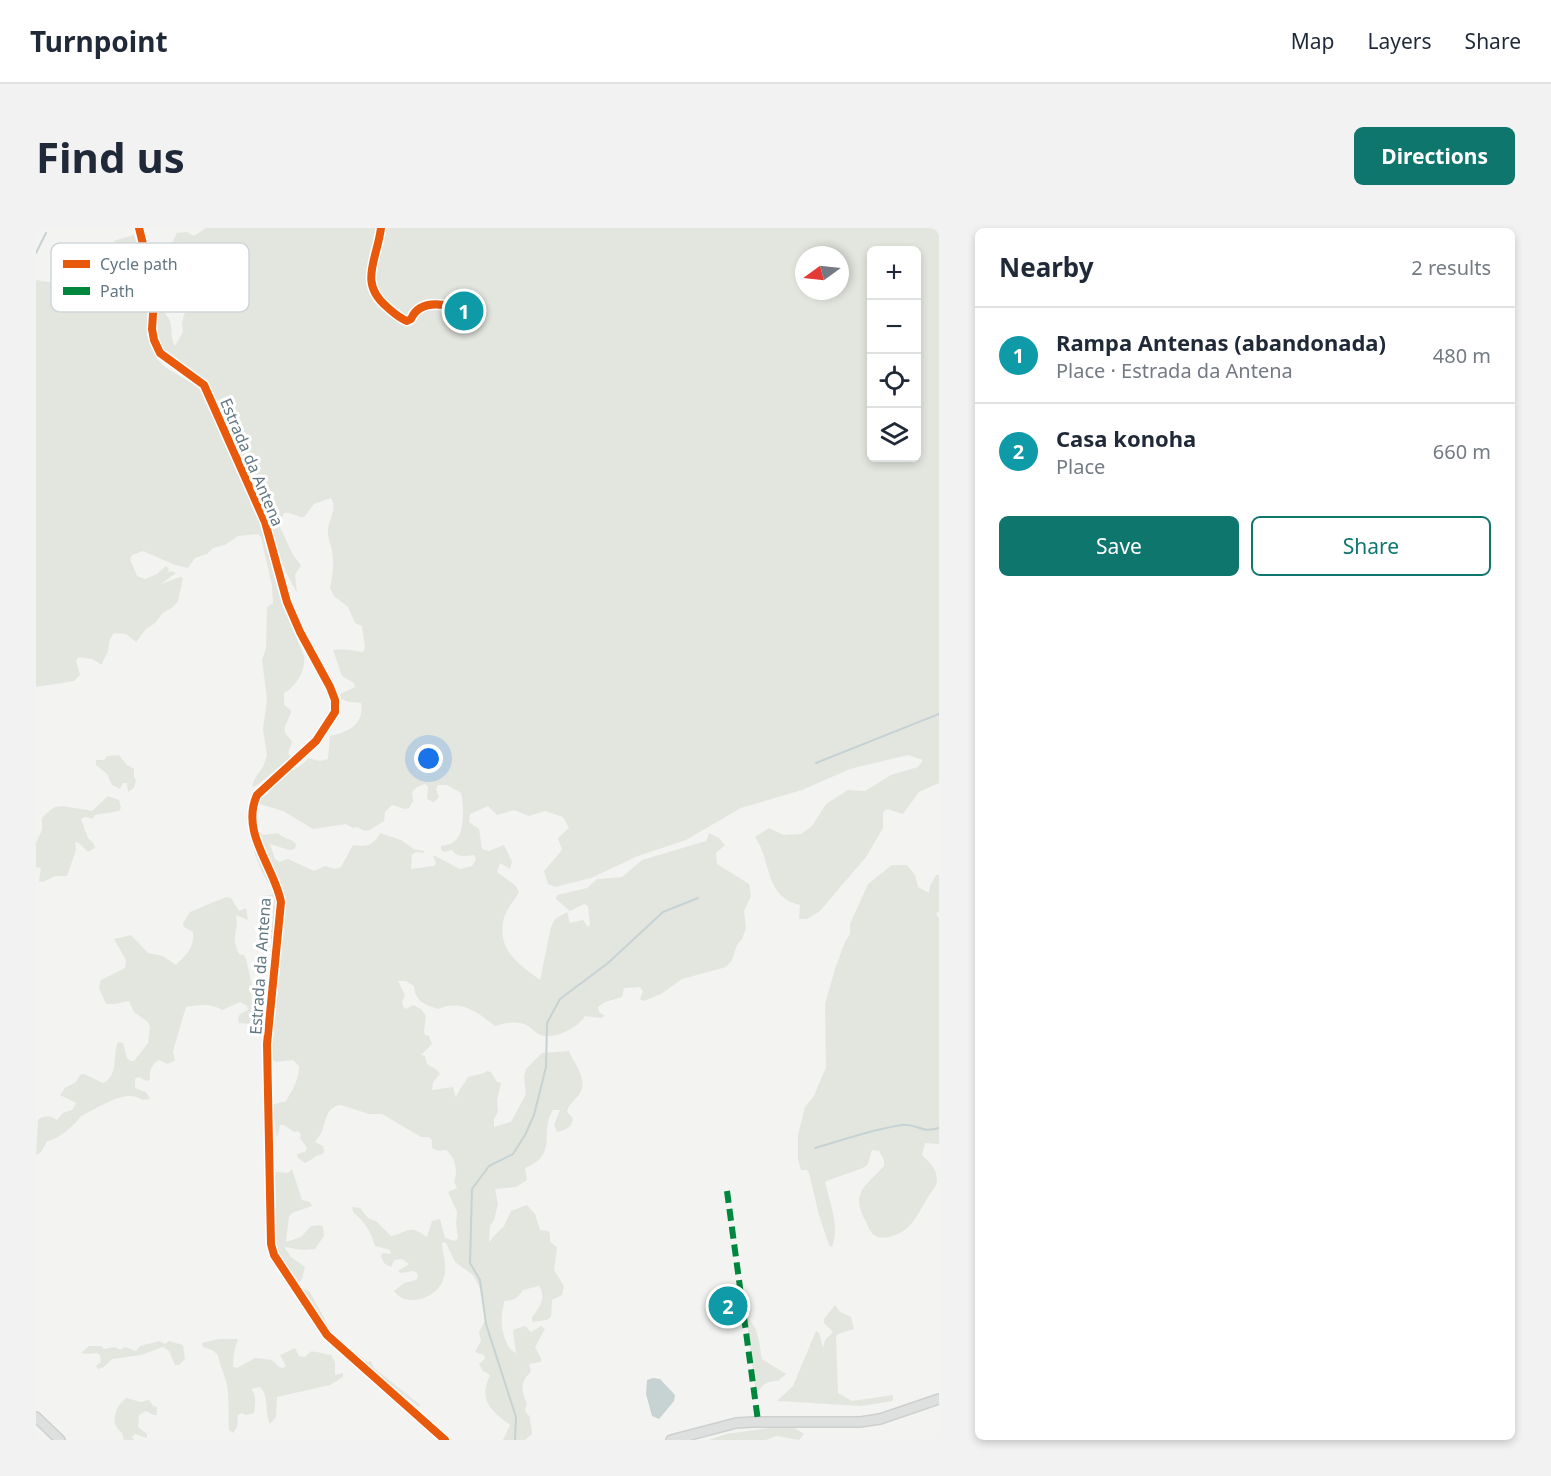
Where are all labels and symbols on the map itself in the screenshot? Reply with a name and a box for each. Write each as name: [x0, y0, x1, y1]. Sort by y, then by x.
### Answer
legend: [51, 243, 249, 312]
north arrow: [795, 246, 849, 300]
text: Cycle path: [100, 253, 178, 275]
text: Path: [100, 280, 134, 302]
pin: 1: [444, 288, 484, 334]
street label: Estrada da Antena: [215, 394, 289, 530]
your location: [414, 744, 443, 773]
street label: Estrada da Antena: [244, 897, 276, 1035]
pin: 2: [708, 1284, 748, 1328]

